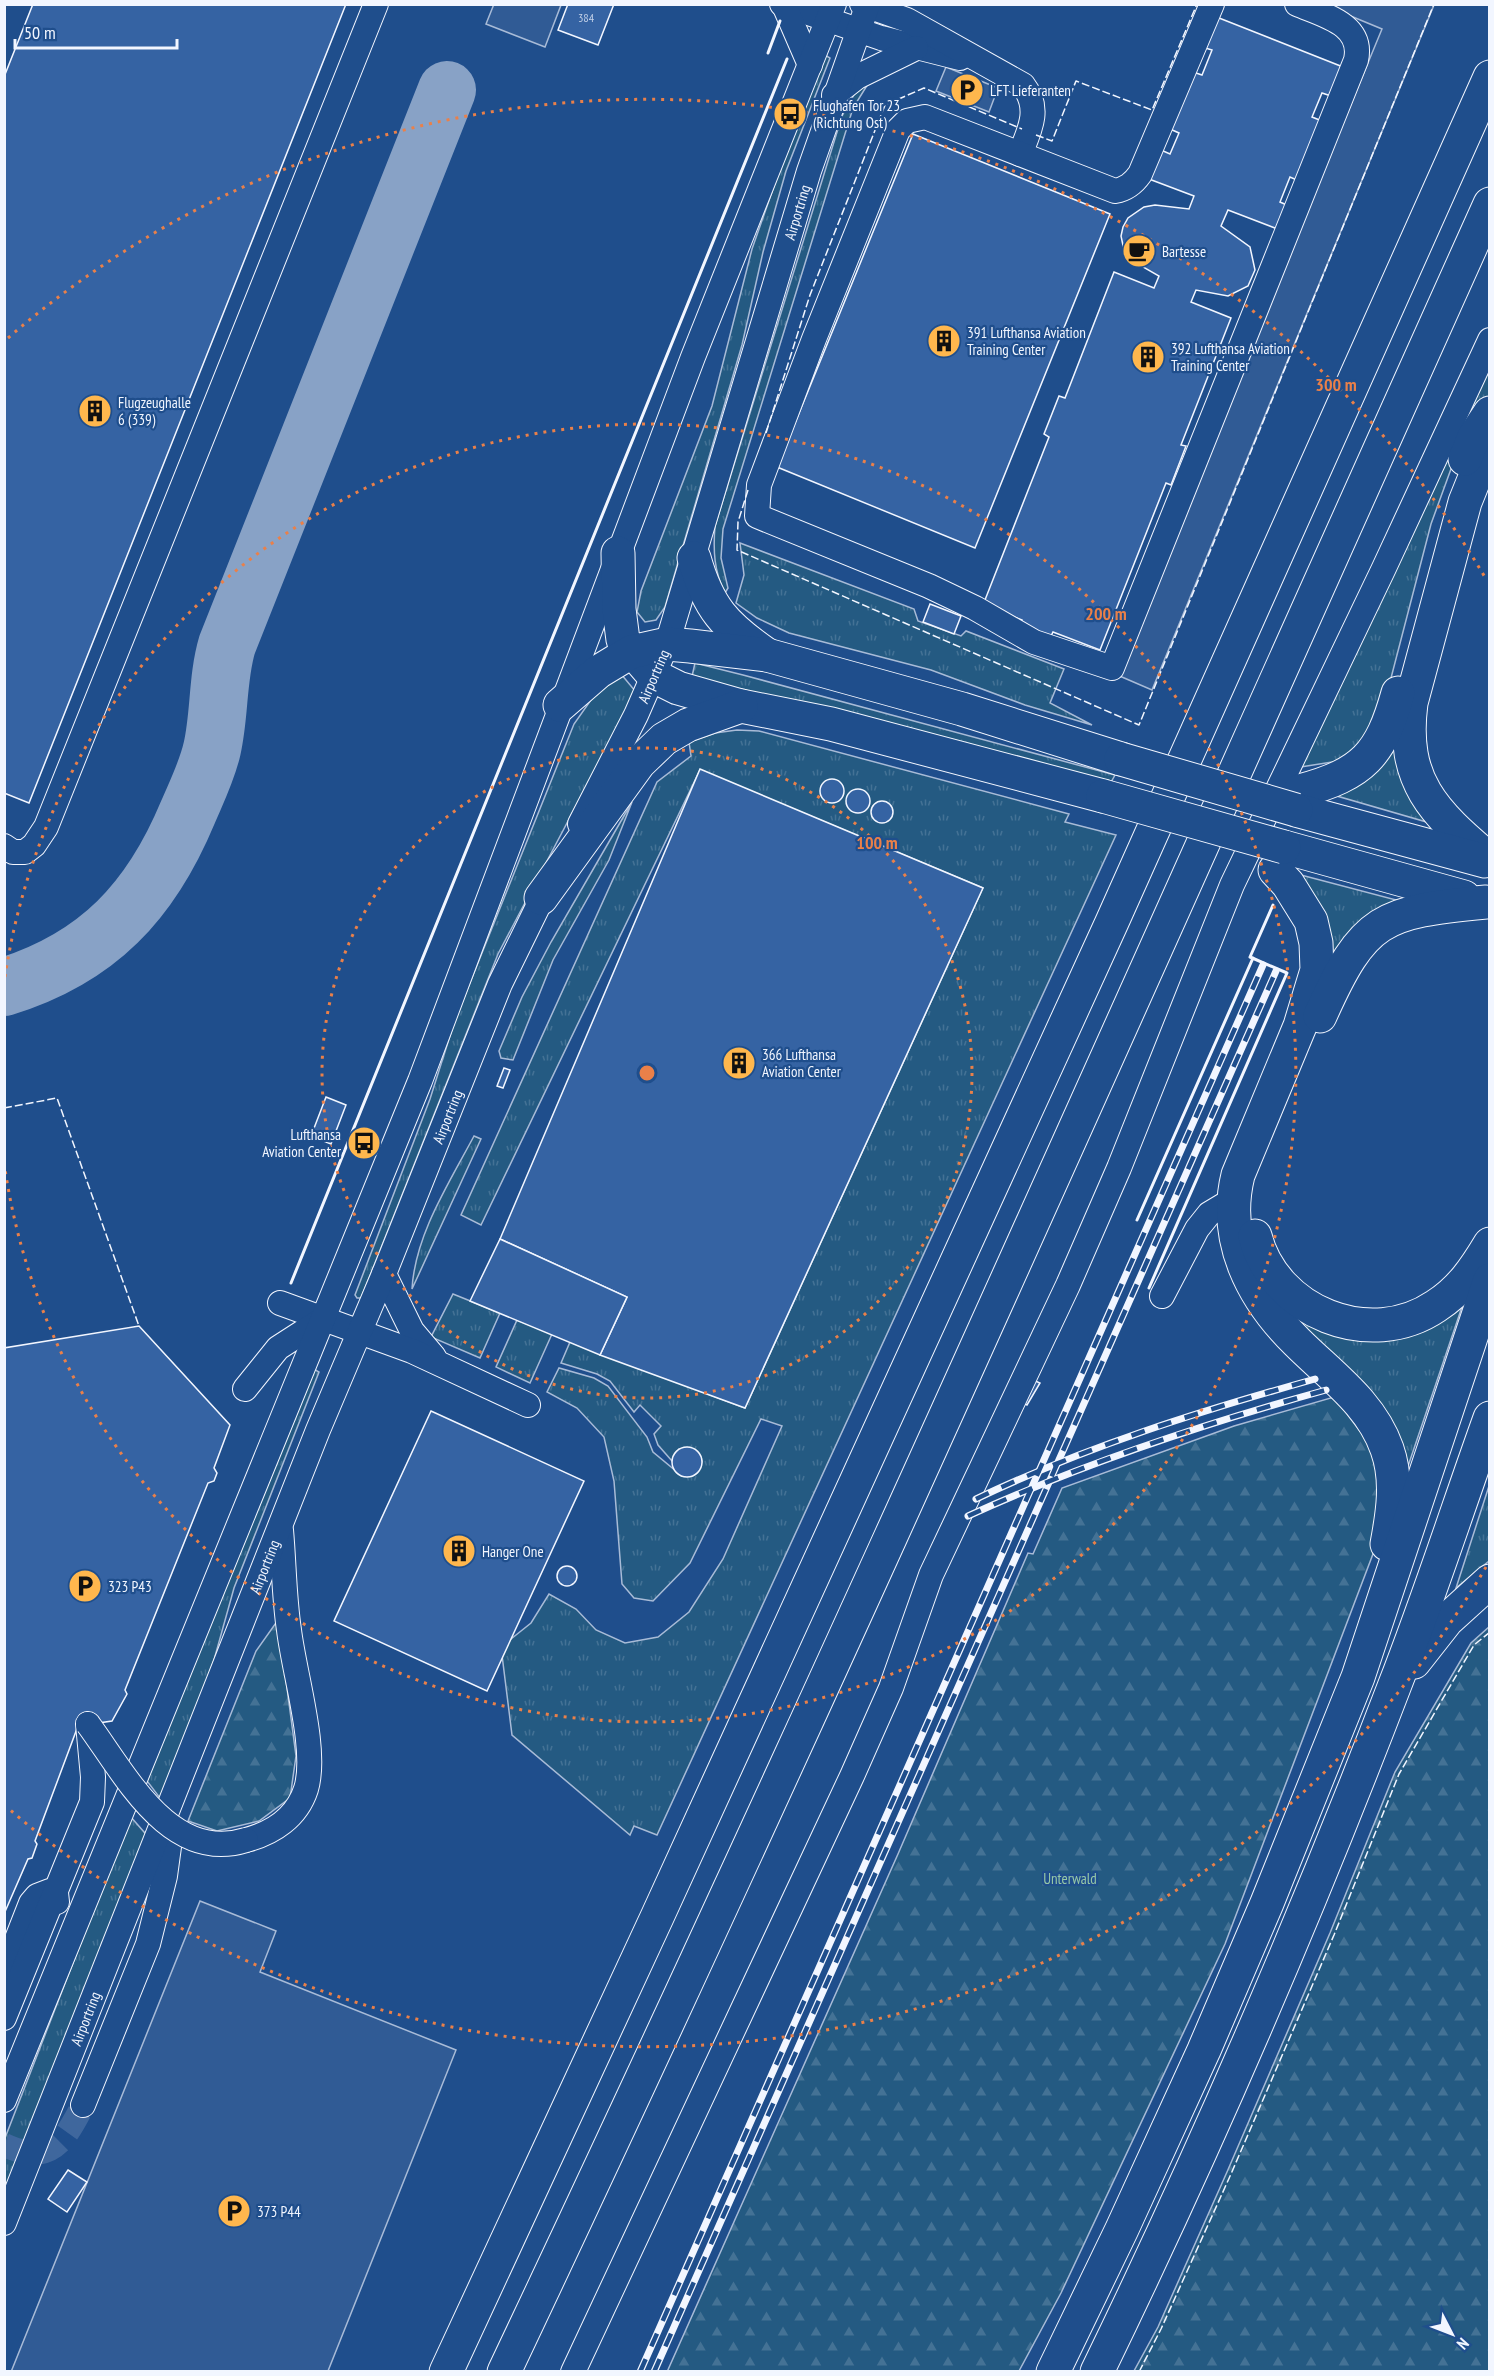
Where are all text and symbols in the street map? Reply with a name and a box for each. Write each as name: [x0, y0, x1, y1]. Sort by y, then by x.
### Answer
house number: 384: [578, 10, 595, 25]
scale bar: [15, 12, 177, 50]
text: 50 m: [24, 21, 56, 44]
parking icon: LFT Lieferanten: [949, 72, 985, 108]
place label: LFT Lieferanten: [990, 81, 1071, 100]
bus stop icon: Flughafen Tor 23 (Richtung Ost): [772, 96, 808, 132]
place label: Flughafen Tor 23 (Richtung Ost): [813, 96, 900, 132]
street label: Airportring: [779, 182, 814, 242]
cafe icon: Bartesse: [1121, 233, 1157, 269]
place label: Bartesse: [1162, 242, 1206, 261]
building icon: 391 Lufthansa Aviation Training Center: [926, 323, 962, 359]
place label: 391 Lufthansa Aviation Training Center: [967, 323, 1086, 359]
building icon: 392 Lufthansa Aviation Training Center: [1130, 339, 1166, 375]
place label: 392 Lufthansa Aviation Training Center: [1171, 339, 1290, 375]
text: 300 m: [1315, 373, 1357, 396]
building icon: Flugzeughalle 6 (339): [77, 393, 113, 429]
place label: Flugzeughalle 6 (339): [118, 393, 191, 429]
text: 200 m: [1085, 602, 1127, 625]
street label: Airportring: [633, 646, 673, 706]
text: 100 m: [856, 831, 898, 854]
building icon: 366 Lufthansa Aviation Center: [721, 1045, 757, 1081]
place label: 366 Lufthansa Aviation Center: [762, 1045, 842, 1081]
centre of rings: [637, 1063, 657, 1083]
street label: Airportring: [428, 1087, 466, 1146]
place label: Lufthansa Aviation Center: [262, 1125, 342, 1161]
bus stop icon: Lufthansa Aviation Center: [346, 1125, 382, 1161]
building icon: Hanger One: [441, 1533, 477, 1569]
street label: Airportring: [245, 1537, 283, 1596]
place label: Hanger One: [482, 1542, 544, 1561]
parking icon: 323 P43: [67, 1568, 103, 1604]
place label: 323 P43: [108, 1577, 152, 1596]
park label: Unterwald: [1043, 1869, 1097, 1888]
street label: Airportring: [66, 1989, 104, 2048]
parking icon: 373 P44: [216, 2193, 252, 2229]
place label: 373 P44: [257, 2202, 301, 2221]
north arrow: [1422, 2304, 1482, 2364]
text: N: [1453, 2334, 1473, 2354]

